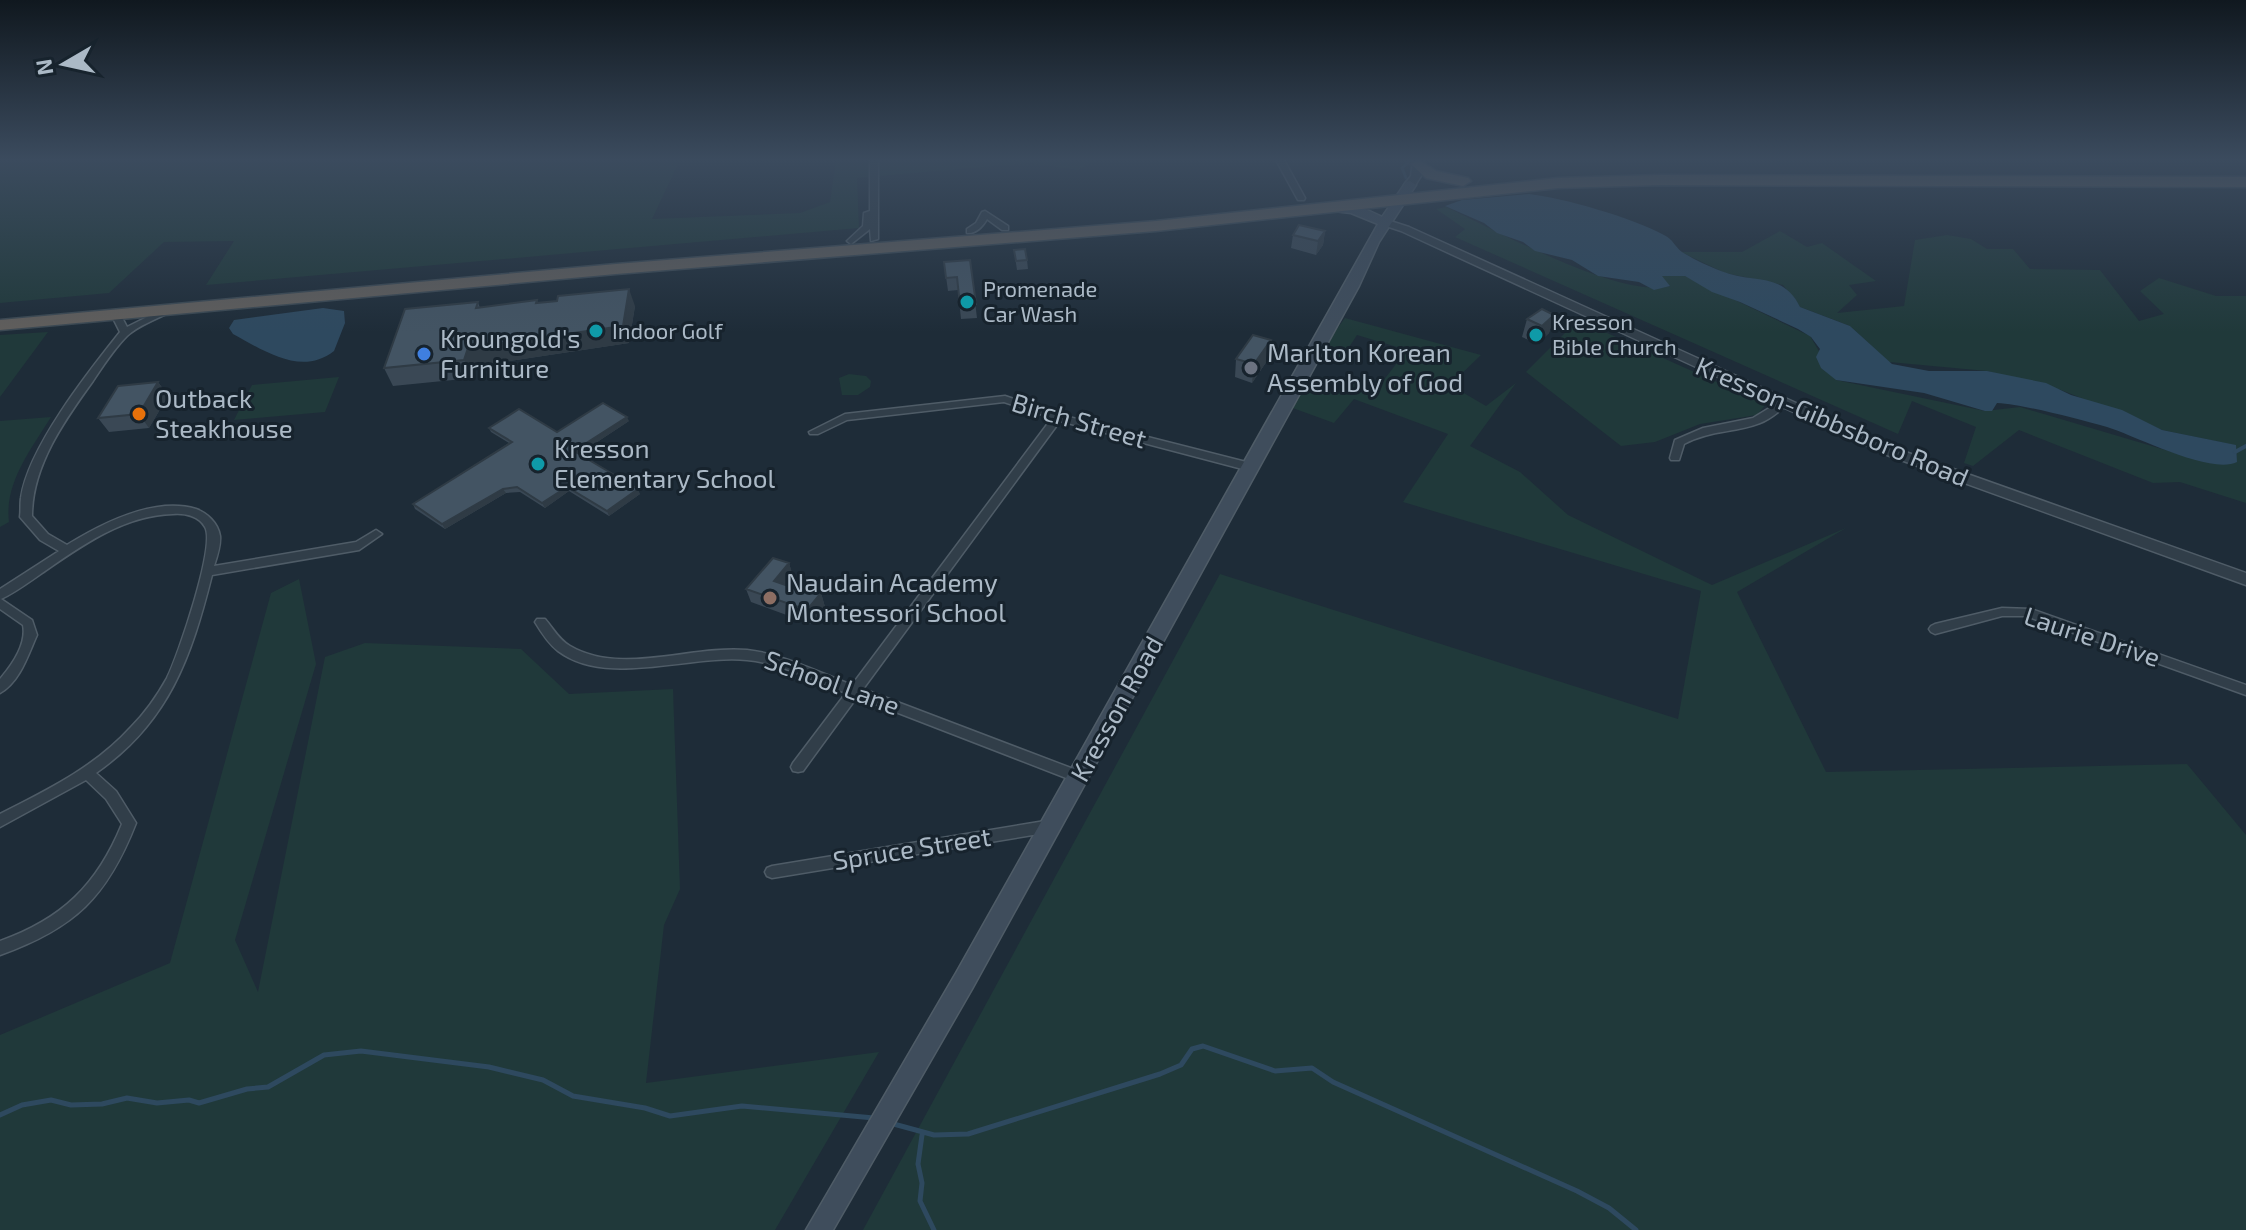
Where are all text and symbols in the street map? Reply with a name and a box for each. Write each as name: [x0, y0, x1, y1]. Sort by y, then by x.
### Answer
north arrow: [24, 24, 104, 104]
text: N: [29, 57, 57, 77]
place label: Promenade Car Wash: [983, 275, 1097, 326]
marker: Promenade Car Wash: [958, 293, 976, 311]
place label: Kresson Bible Church: [1552, 308, 1677, 359]
place label: Indoor Golf: [612, 317, 723, 343]
place label: Kroungold's Furniture: [440, 322, 581, 383]
marker: Indoor Golf: [587, 322, 605, 340]
marker: Kresson Bible Church: [1527, 326, 1545, 344]
place label: Marlton Korean Assembly of God: [1267, 336, 1463, 397]
marker: Kroungold's Furniture: [415, 345, 433, 363]
street label: Kresson-Gibbsboro Road: [1692, 349, 1974, 492]
marker: Marlton Korean Assembly of God: [1242, 359, 1260, 377]
place label: Outback Steakhouse: [155, 382, 293, 443]
street label: Birch Street: [1009, 386, 1150, 454]
marker: Outback Steakhouse: [130, 405, 148, 423]
place label: Kresson Elementary School: [554, 432, 776, 493]
marker: Kresson Elementary School: [529, 455, 547, 473]
place label: Naudain Academy Montessori School: [786, 566, 1006, 627]
marker: Naudain Academy Montessori School: [761, 589, 779, 607]
street label: Laurie Drive: [2021, 599, 2164, 672]
street label: Kresson Road: [1063, 630, 1168, 786]
street label: School Lane: [761, 643, 904, 720]
street label: Spruce Street: [831, 820, 993, 875]

